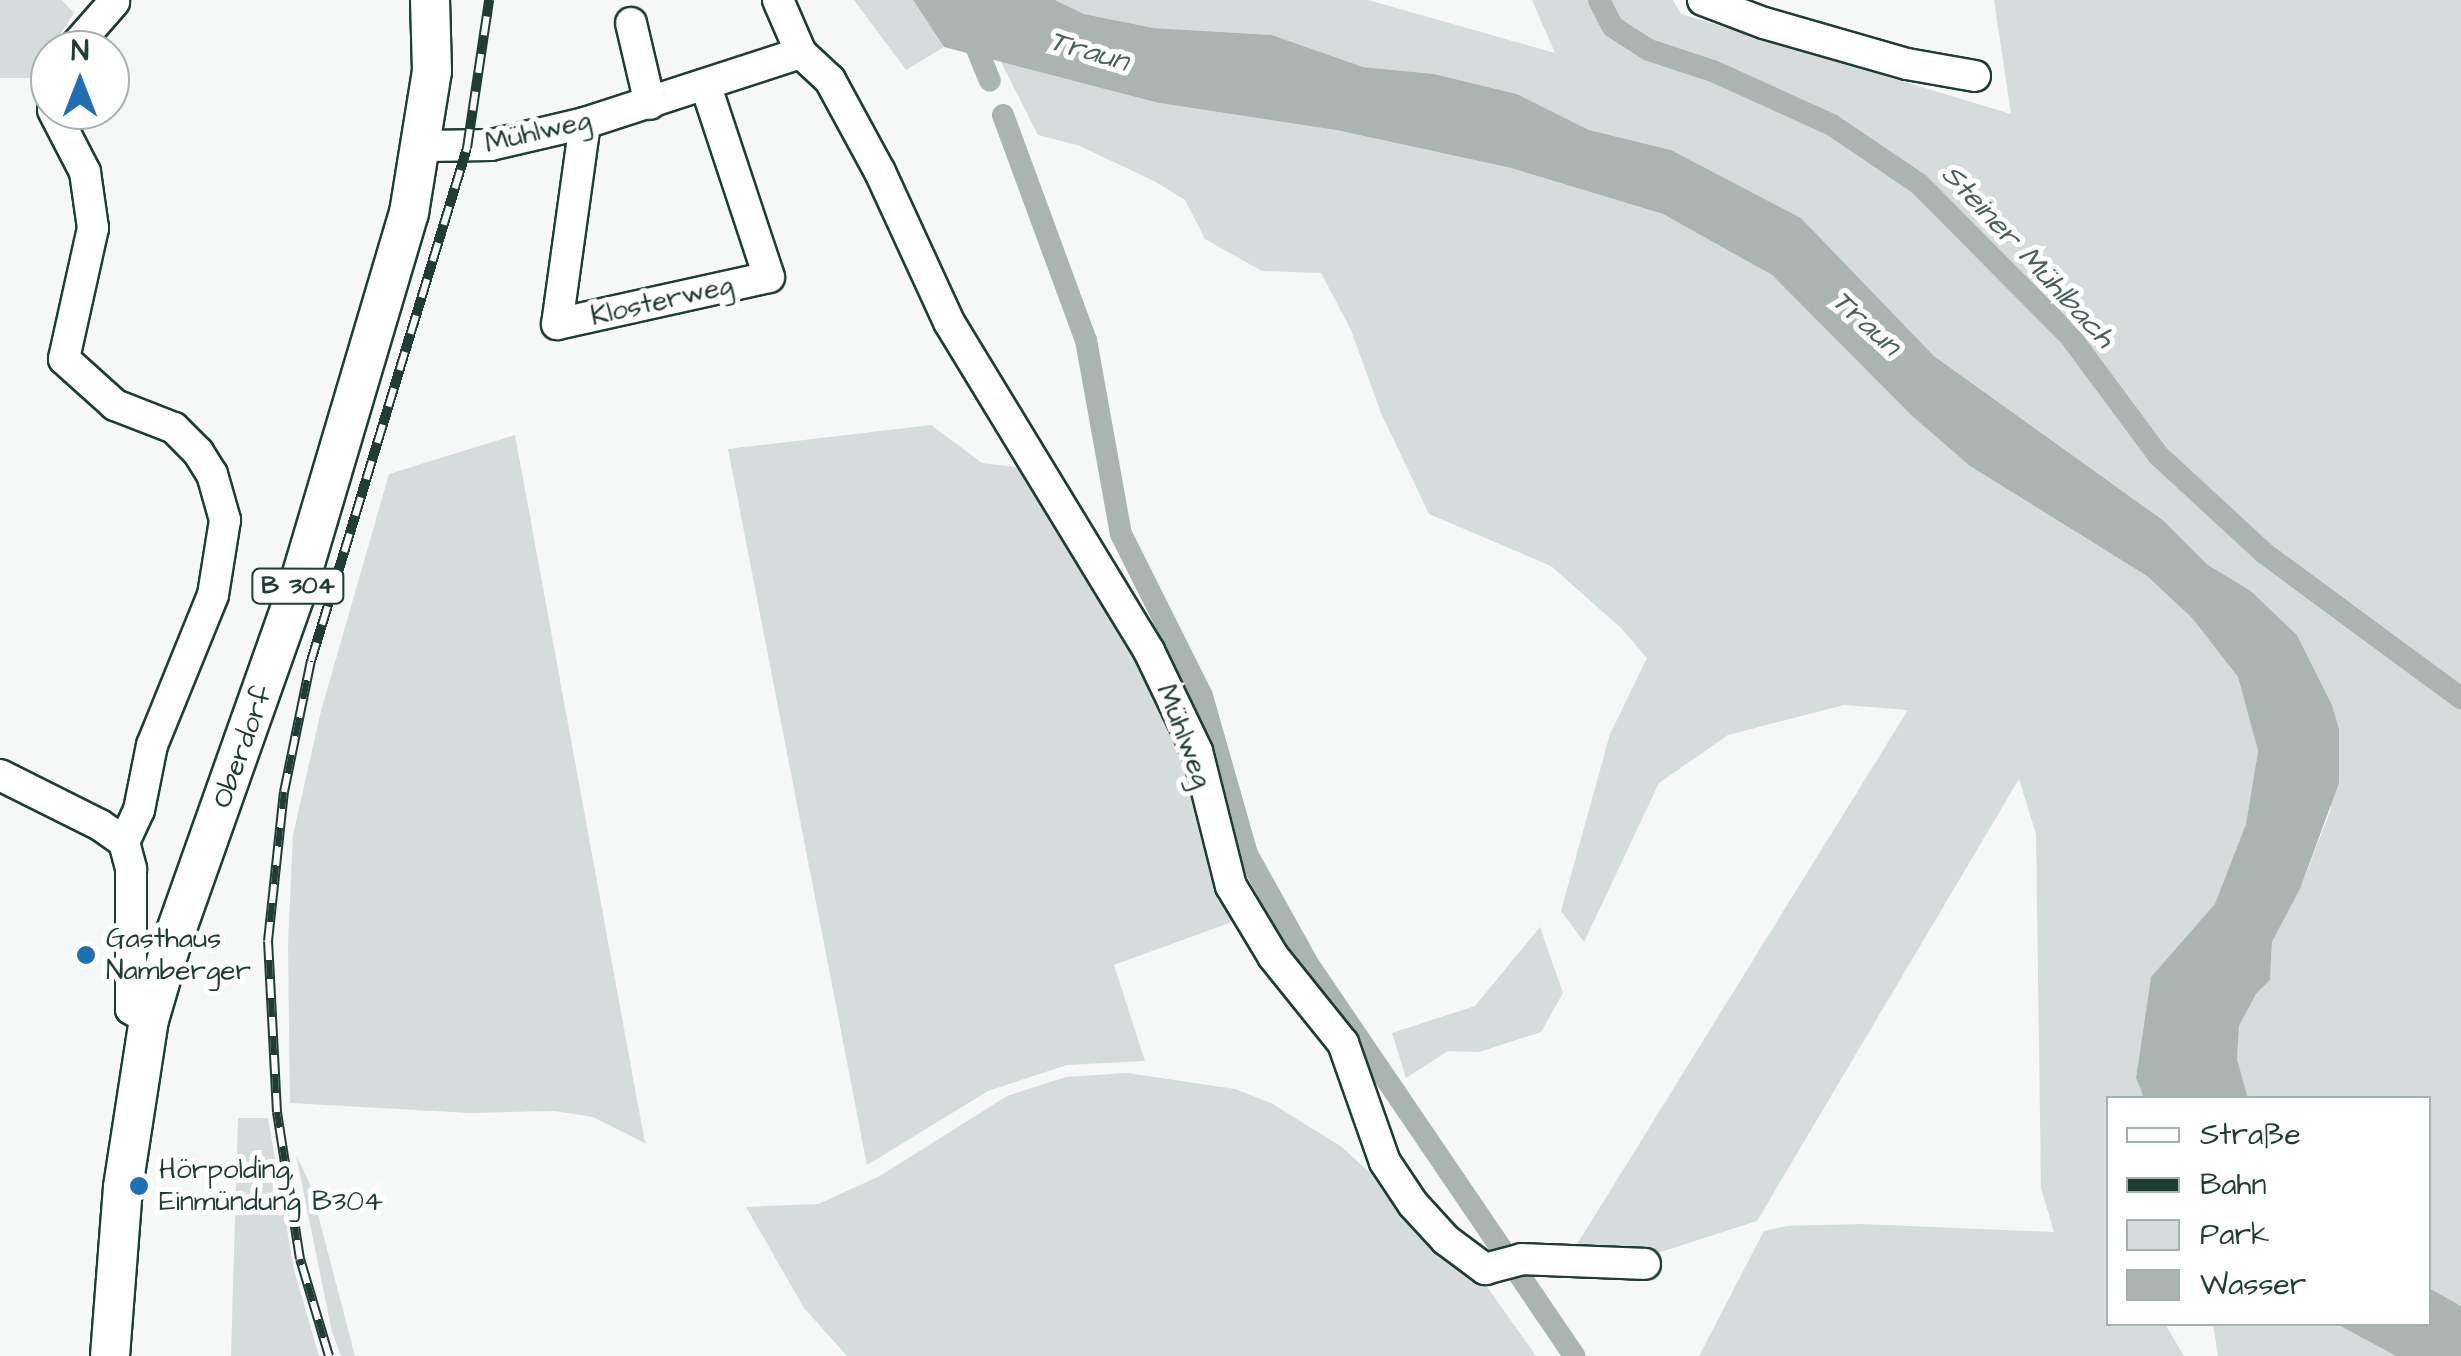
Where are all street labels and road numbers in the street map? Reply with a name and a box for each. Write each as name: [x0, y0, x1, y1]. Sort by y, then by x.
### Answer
street label: Mühlweg: [482, 103, 594, 161]
street label: Klosterweg: [587, 268, 737, 334]
road number: B 304: [250, 566, 346, 606]
street label: Mühlweg: [1149, 680, 1219, 792]
street label: Oberdorf: [205, 681, 281, 813]

